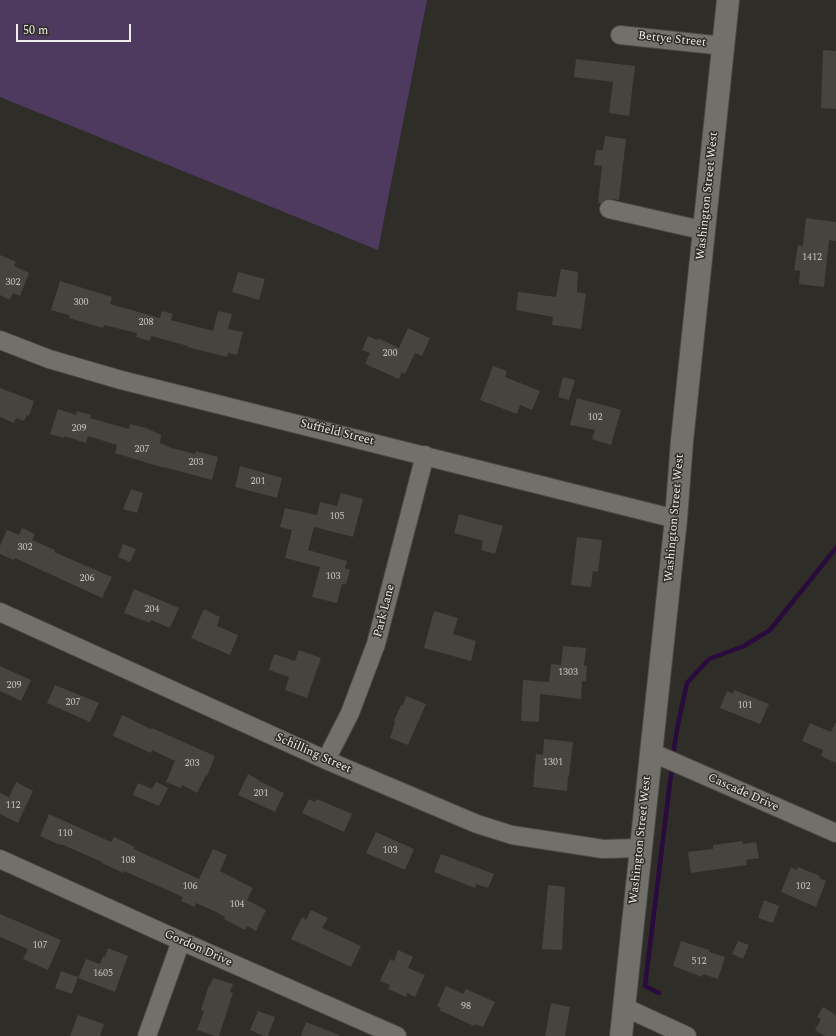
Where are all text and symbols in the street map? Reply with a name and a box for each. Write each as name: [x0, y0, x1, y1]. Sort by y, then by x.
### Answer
scale bar: [18, 16, 133, 42]
text: 50 m: [23, 21, 48, 40]
street label: Bettye Street: [637, 29, 707, 51]
street label: Washington Street West: [694, 131, 722, 261]
house number: 1412: [802, 252, 822, 264]
house number: 302: [6, 277, 20, 289]
house number: 300: [74, 297, 88, 309]
house number: 208: [139, 317, 153, 329]
house number: 200: [383, 348, 397, 360]
house number: 102: [588, 412, 602, 424]
street label: Suffield Street: [299, 417, 375, 449]
house number: 209: [72, 423, 86, 435]
house number: 207: [135, 444, 149, 456]
street label: Washington Street West: [662, 453, 688, 583]
house number: 203: [189, 457, 203, 469]
house number: 201: [251, 476, 265, 488]
house number: 105: [330, 511, 344, 523]
house number: 302: [18, 542, 32, 554]
house number: 103: [326, 571, 340, 583]
house number: 206: [80, 573, 94, 585]
street label: Park Lane: [371, 583, 399, 639]
house number: 204: [145, 604, 159, 616]
house number: 1303: [558, 667, 578, 679]
house number: 209: [7, 680, 21, 692]
house number: 207: [66, 697, 80, 709]
house number: 101: [738, 700, 752, 712]
street label: Schilling Street: [273, 731, 353, 777]
house number: 1301: [543, 757, 563, 769]
house number: 203: [185, 758, 199, 770]
street label: Cascade Drive: [705, 771, 781, 815]
street label: Washington Street West: [627, 775, 655, 905]
house number: 201: [254, 788, 268, 800]
house number: 112: [6, 800, 20, 812]
house number: 110: [58, 828, 72, 840]
house number: 103: [383, 845, 397, 857]
house number: 108: [121, 855, 135, 867]
house number: 106: [183, 881, 197, 893]
house number: 102: [796, 881, 810, 893]
house number: 104: [230, 899, 244, 911]
street label: Gordon Drive: [162, 928, 234, 970]
house number: 107: [33, 940, 47, 952]
house number: 512: [692, 956, 706, 968]
house number: 1605: [93, 968, 113, 980]
house number: 98: [461, 1001, 471, 1013]

